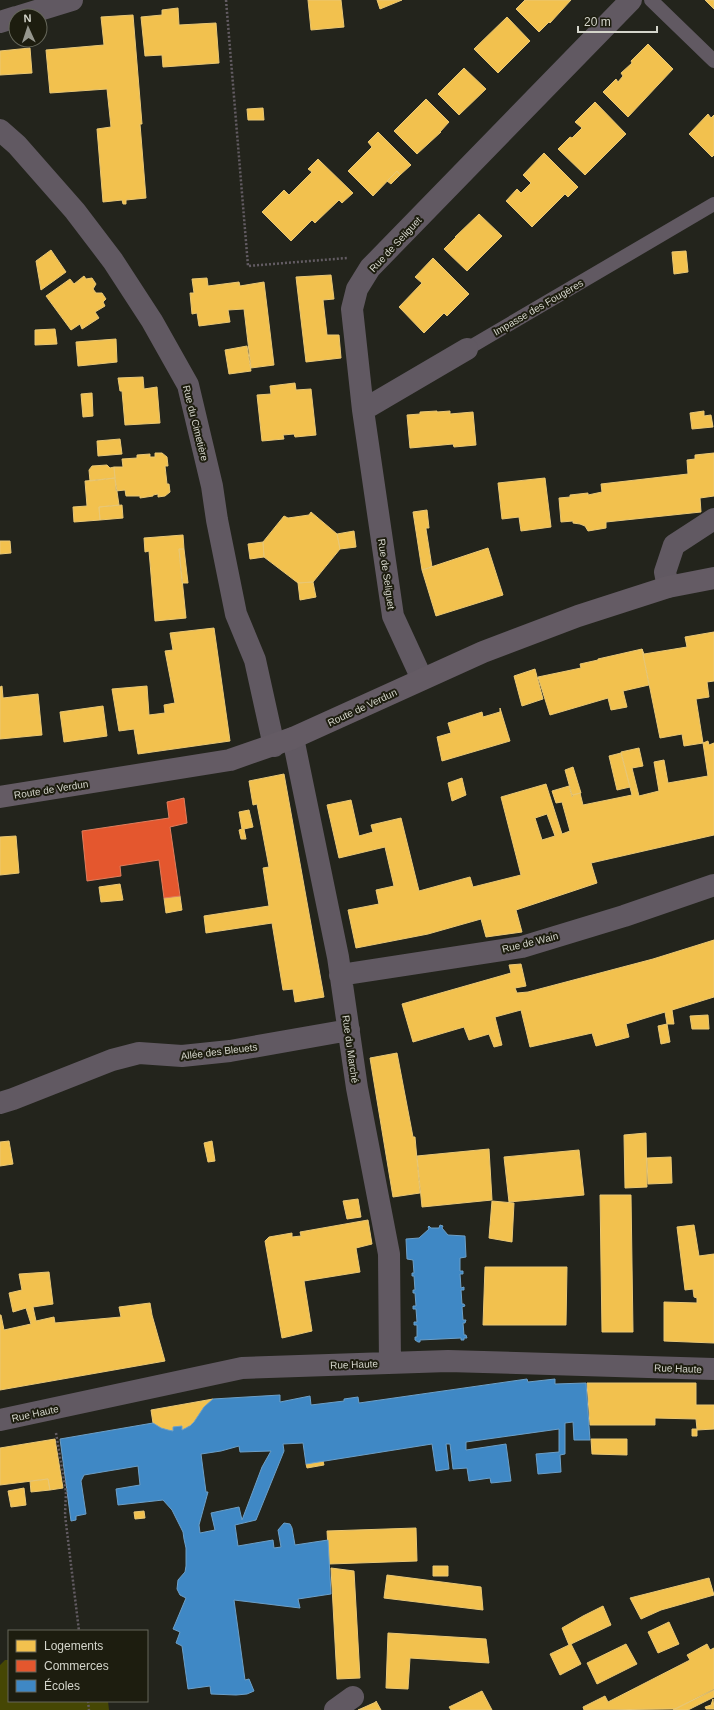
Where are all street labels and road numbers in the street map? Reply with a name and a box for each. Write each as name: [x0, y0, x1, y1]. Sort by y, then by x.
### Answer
street label: Rue de Seliguet: [367, 214, 424, 274]
street label: Impasse des Fougères: [491, 277, 585, 338]
street label: Rue du Cimetière: [181, 384, 210, 463]
street label: Rue de Seliguet: [376, 538, 397, 610]
street label: Route de Verdun: [326, 687, 399, 728]
street label: Route de Verdun: [13, 778, 89, 801]
street label: Rue de Wain: [501, 930, 559, 955]
street label: Rue du Marché: [340, 1014, 361, 1084]
street label: Allée des Bleuets: [180, 1041, 258, 1062]
street label: Rue Haute: [330, 1358, 379, 1371]
street label: Rue Haute: [654, 1362, 702, 1375]
street label: Rue Haute: [11, 1403, 60, 1424]

